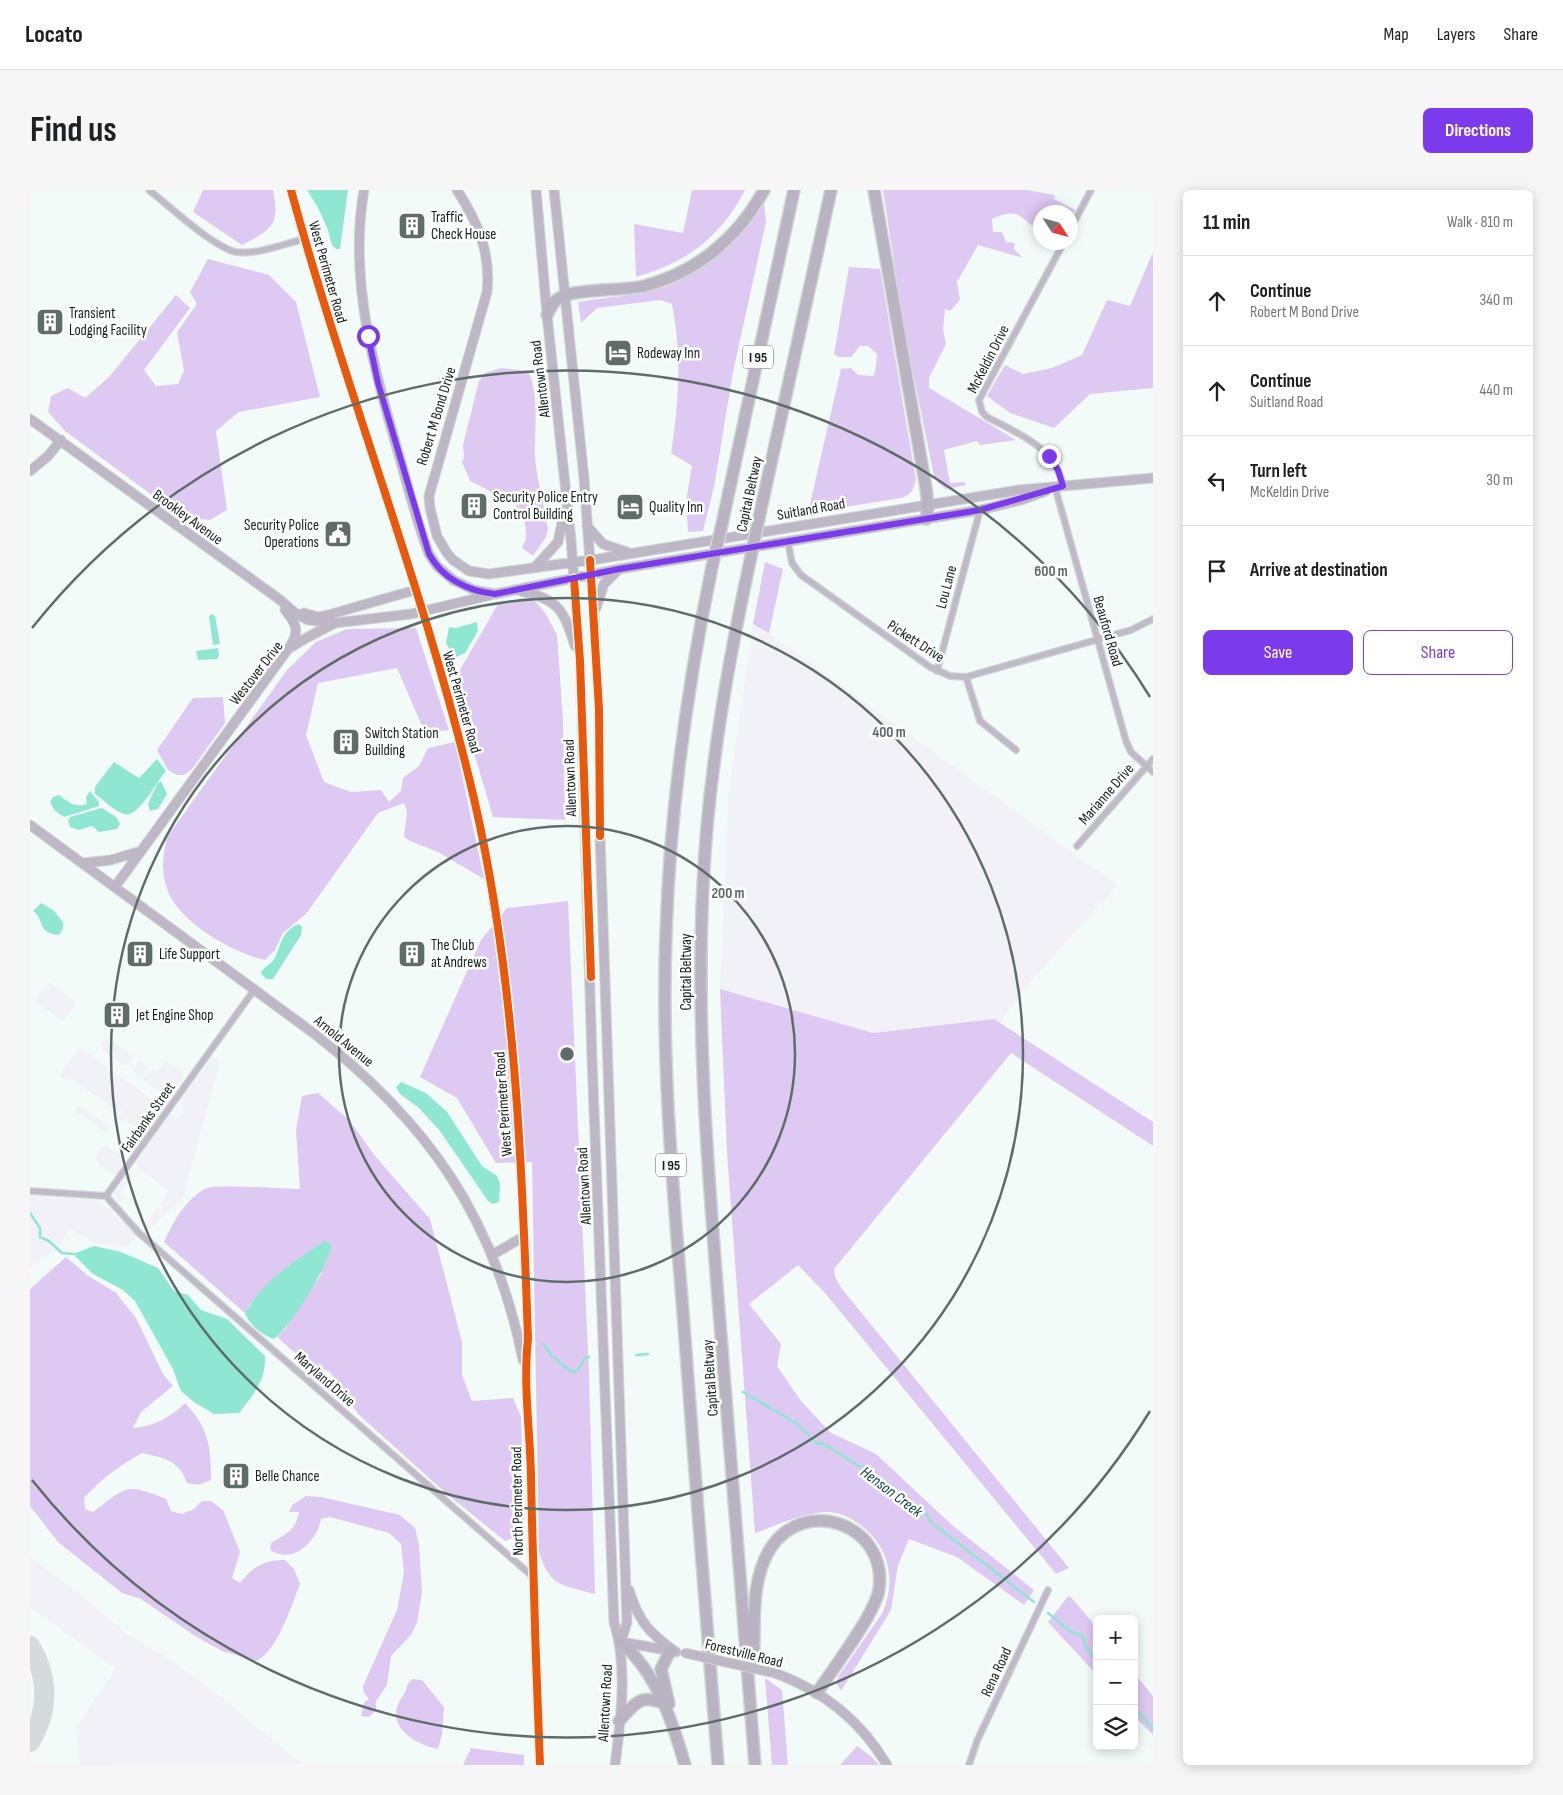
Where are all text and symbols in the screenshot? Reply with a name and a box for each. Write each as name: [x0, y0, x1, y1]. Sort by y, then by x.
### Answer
text: Locato: [25, 20, 83, 49]
text: Map: [1384, 24, 1409, 45]
text: Layers: [1437, 24, 1476, 45]
text: Share: [1504, 24, 1538, 45]
button: Directions: [1423, 108, 1533, 153]
text: Find us: [30, 109, 117, 152]
north arrow: [1033, 205, 1078, 250]
place label: Traffic Check House: [431, 208, 496, 244]
text: 11 min: [1203, 210, 1250, 235]
building icon: Traffic Check House: [397, 211, 427, 241]
text: Walk · 810 m: [1447, 213, 1513, 232]
street label: West Perimeter Road: [304, 219, 351, 325]
text: Continue: [1250, 280, 1311, 303]
icon: ahead: [1203, 287, 1231, 315]
text: 340 m: [1480, 291, 1513, 310]
text: Robert M Bond Drive: [1250, 303, 1359, 322]
place label: Transient Lodging Facility: [69, 304, 147, 340]
building icon: Transient Lodging Facility: [35, 307, 65, 337]
street label: McKeldin Drive: [963, 322, 1014, 397]
route start: [357, 325, 380, 348]
hotel icon: Rodeway Inn: [603, 338, 633, 368]
street label: Allentown Road: [526, 339, 555, 420]
place label: Rodeway Inn: [637, 344, 700, 363]
road number: I 95: [743, 346, 773, 368]
street label: Robert M Bond Drive: [412, 365, 460, 468]
text: Continue: [1250, 370, 1311, 393]
icon: ahead: [1203, 377, 1231, 405]
text: 440 m: [1480, 381, 1513, 400]
text: Suitland Road: [1250, 393, 1323, 412]
route end: [1038, 445, 1061, 468]
street label: Capital Beltway: [732, 454, 767, 534]
text: Turn left: [1250, 460, 1307, 483]
icon: left: [1203, 467, 1231, 495]
text: 30 m: [1486, 471, 1513, 490]
text: McKeldin Drive: [1250, 483, 1329, 502]
street label: Brookley Avenue: [149, 485, 227, 549]
place label: Security Police Entry Control Building: [493, 488, 598, 524]
building icon: Security Police Entry Control Building: [459, 491, 489, 521]
hotel icon: Quality Inn: [615, 492, 645, 522]
street label: Suitland Road: [776, 494, 847, 525]
place label: Quality Inn: [649, 498, 703, 517]
place label: Security Police Operations: [244, 516, 319, 552]
public building icon: Security Police Operations: [323, 519, 353, 549]
icon: arrive: [1203, 557, 1231, 585]
text: Arrive at destination: [1250, 559, 1388, 582]
text: 600 m: [1034, 562, 1068, 581]
street label: Lou Lane: [932, 563, 961, 611]
street label: Beauford Road: [1088, 594, 1127, 669]
street label: Pickett Drive: [884, 616, 948, 667]
button: Save: [1203, 630, 1353, 675]
button: Share: [1363, 630, 1513, 675]
street label: Westover Drive: [225, 637, 287, 709]
street label: West Perimeter Road: [438, 649, 485, 755]
text: 400 m: [872, 723, 906, 742]
place label: Switch Station Building: [365, 724, 439, 760]
building icon: Switch Station Building: [331, 727, 361, 757]
street label: Allentown Road: [560, 739, 581, 818]
street label: Marianne Drive: [1075, 760, 1138, 829]
text: 200 m: [711, 884, 745, 903]
street label: Capital Beltway: [677, 933, 696, 1011]
place label: The Club at Andrews: [431, 936, 487, 972]
building icon: Life Support: [125, 939, 155, 969]
building icon: The Club at Andrews: [397, 939, 427, 969]
place label: Life Support: [159, 945, 221, 964]
building icon: Jet Engine Shop: [102, 1000, 132, 1030]
place label: Jet Engine Shop: [135, 1006, 214, 1025]
street label: Arnold Avenue: [309, 1011, 378, 1071]
centre of rings: [558, 1045, 576, 1063]
street label: West Perimeter Road: [490, 1051, 517, 1157]
street label: Fairbanks Street: [117, 1078, 180, 1156]
street label: Allentown Road: [573, 1147, 596, 1226]
road number: I 95: [656, 1154, 686, 1176]
street label: Capital Beltway: [698, 1339, 723, 1417]
street label: Maryland Drive: [290, 1348, 359, 1411]
street label: North Perimeter Road: [507, 1446, 528, 1556]
building icon: Belle Chance: [221, 1461, 251, 1491]
water label: Henson Creek: [856, 1463, 927, 1522]
place label: Belle Chance: [255, 1467, 320, 1486]
map controls: [1093, 1615, 1138, 1750]
button: +: [1093, 1615, 1138, 1660]
street label: Forestville Road: [703, 1635, 785, 1672]
street label: Rena Road: [977, 1644, 1016, 1700]
button: −: [1093, 1660, 1138, 1705]
street label: Allentown Road: [594, 1664, 617, 1743]
button: layers: [1093, 1705, 1138, 1750]

